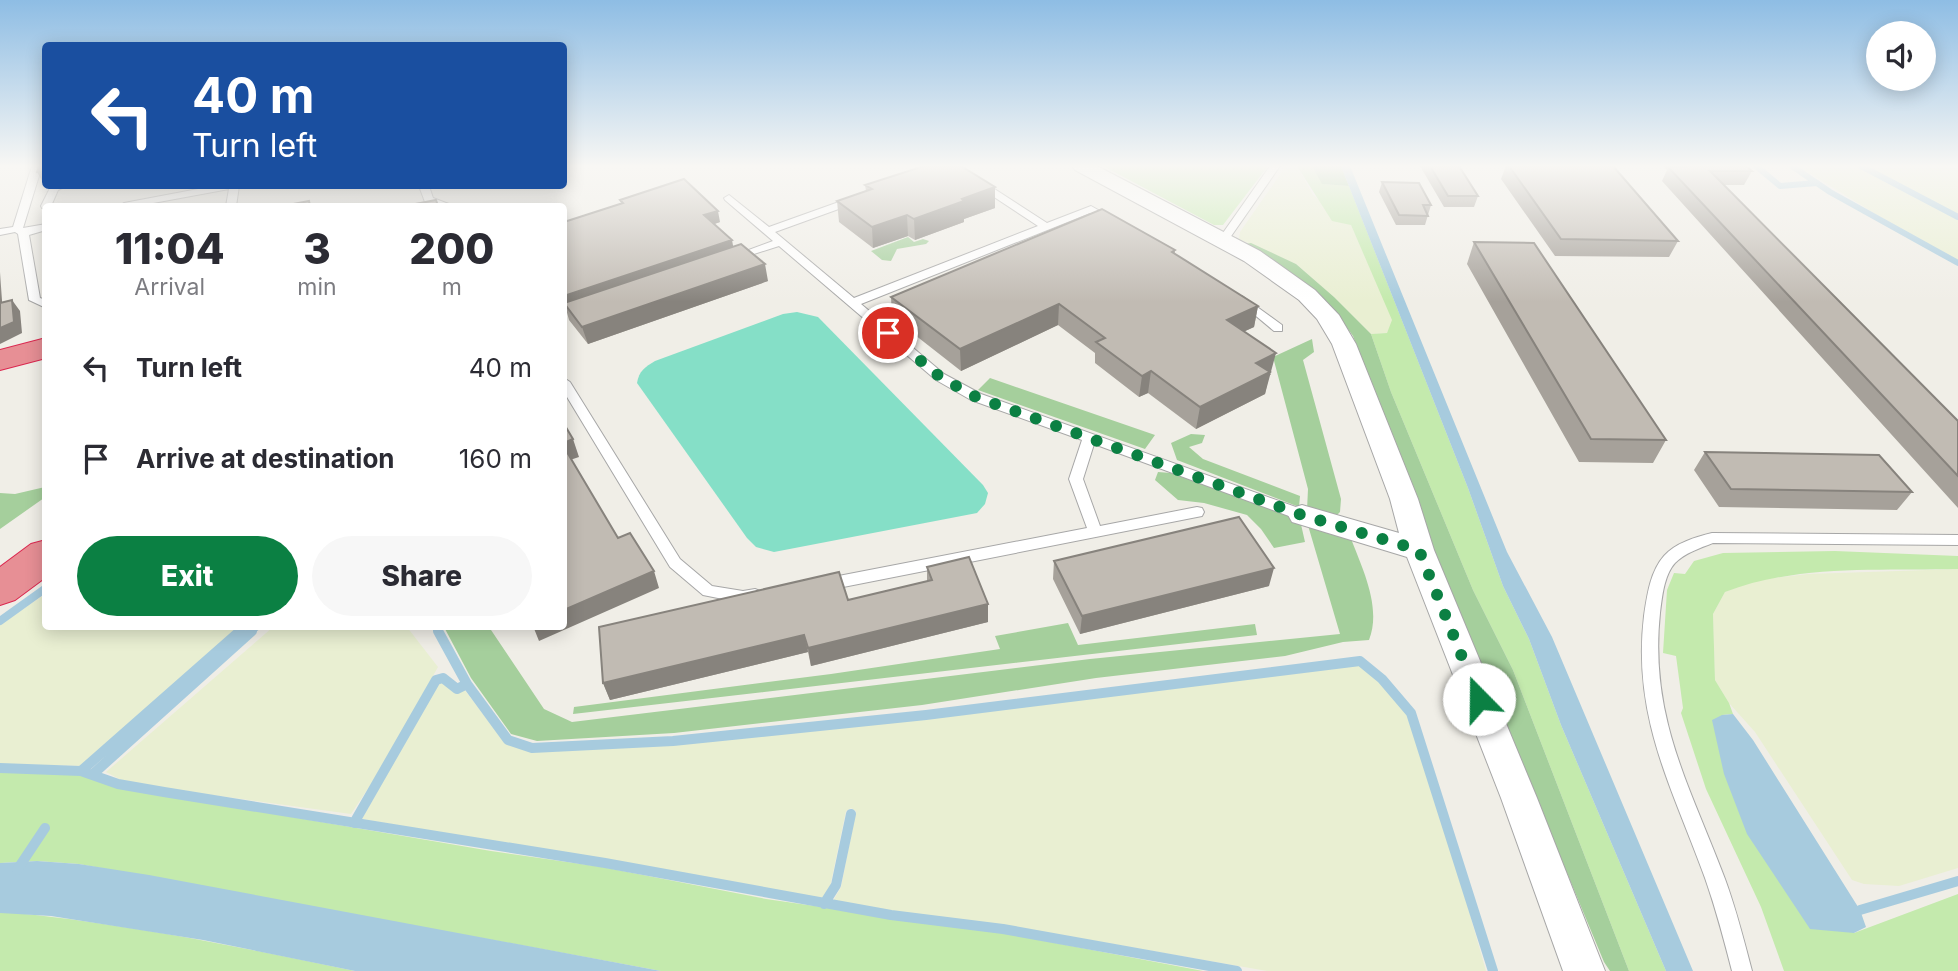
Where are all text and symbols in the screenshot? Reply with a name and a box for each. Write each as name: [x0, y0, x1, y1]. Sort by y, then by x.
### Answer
map controls: [1866, 21, 1936, 91]
button: sound: [1866, 21, 1936, 91]
text: 40 m: [192, 66, 315, 125]
icon: left: [77, 70, 168, 161]
text: Turn left: [192, 126, 317, 165]
text: 11:04: [115, 223, 225, 274]
text: 3: [303, 223, 331, 274]
text: 200: [409, 223, 494, 274]
text: Arrival: [134, 273, 205, 301]
text: min: [297, 273, 337, 301]
text: m: [442, 273, 462, 301]
pin: [858, 303, 918, 363]
icon: arrive: [869, 314, 907, 352]
icon: left: [77, 349, 115, 387]
text: Turn left: [136, 352, 242, 383]
text: 40 m: [469, 352, 532, 383]
icon: arrive: [77, 440, 115, 478]
text: Arrive at destination: [136, 443, 395, 474]
text: 160 m: [459, 443, 532, 474]
button: Exit: [77, 536, 298, 616]
button: Share: [312, 536, 532, 616]
position arrow: [1442, 662, 1516, 736]

